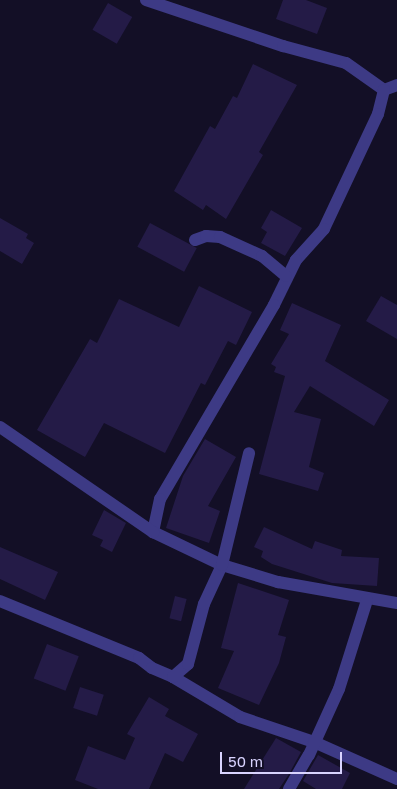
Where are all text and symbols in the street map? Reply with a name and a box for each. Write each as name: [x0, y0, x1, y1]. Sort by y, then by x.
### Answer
scale bar: [222, 742, 344, 774]
text: 50 m: [228, 752, 263, 770]

